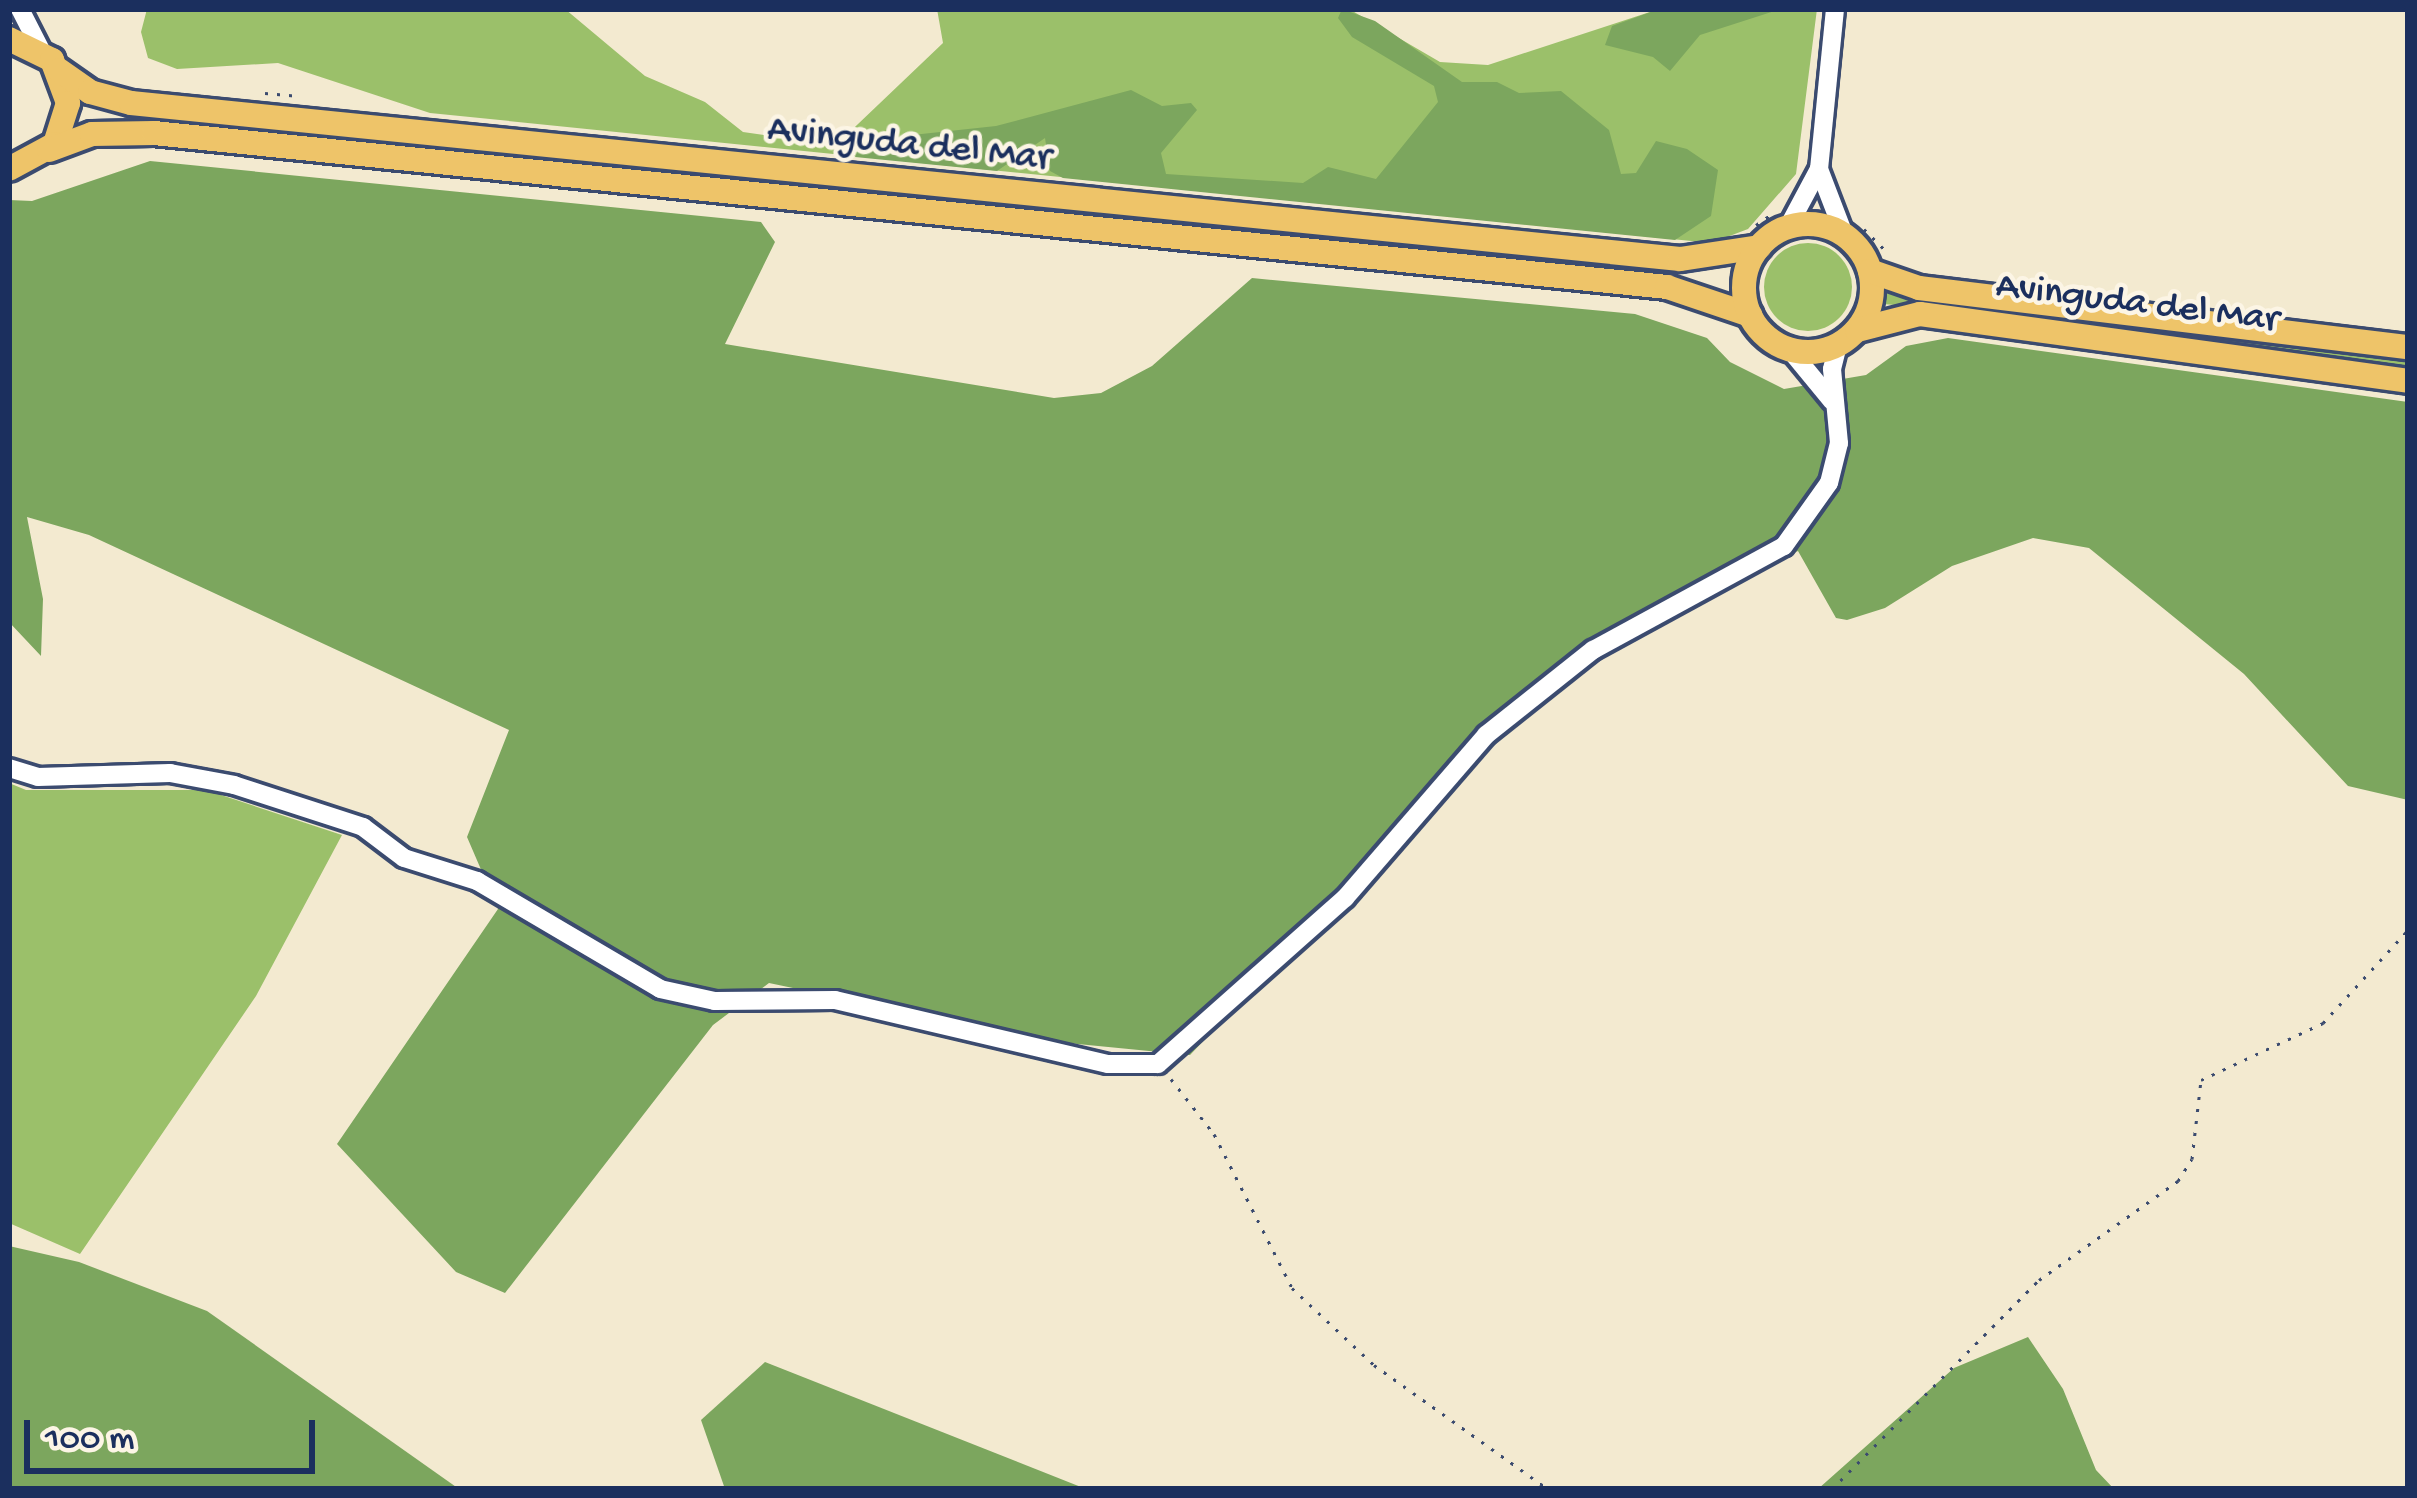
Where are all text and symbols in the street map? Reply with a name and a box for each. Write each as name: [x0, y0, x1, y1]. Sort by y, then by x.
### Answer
street label: Avinguda del Mar: [765, 108, 1053, 184]
street label: Avinguda del Mar: [1993, 264, 2281, 346]
scale bar: [30, 1396, 321, 1470]
text: 100 m: [45, 1419, 135, 1462]

